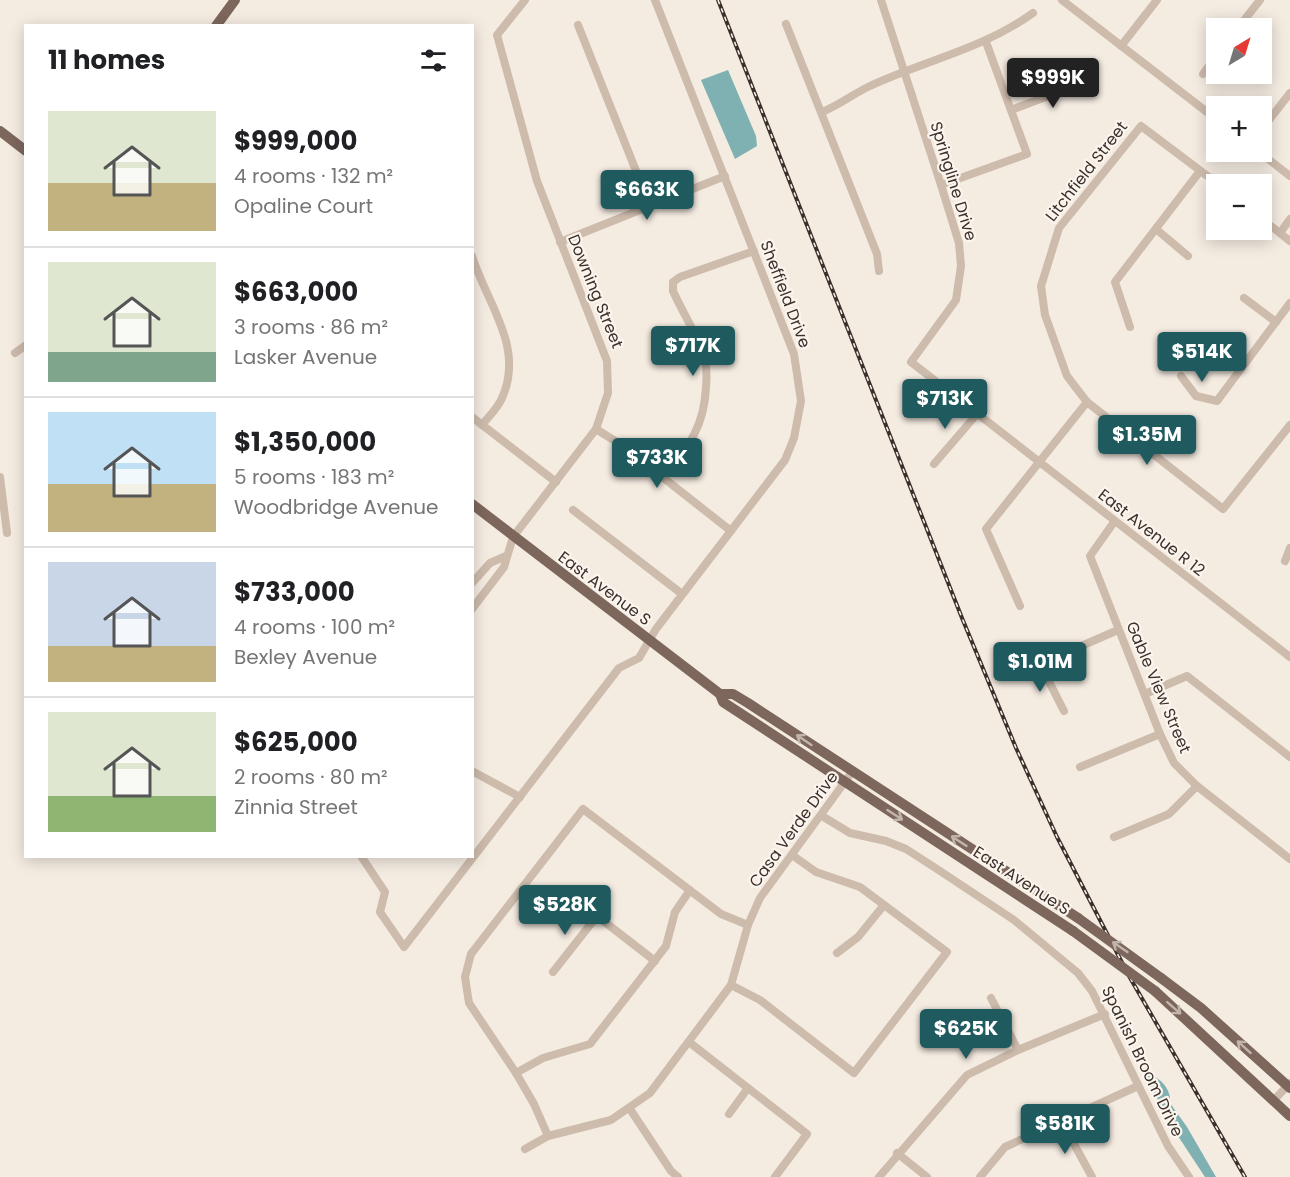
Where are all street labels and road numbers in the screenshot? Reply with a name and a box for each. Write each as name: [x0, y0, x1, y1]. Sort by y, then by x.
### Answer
street label: Litchfield Street: [1040, 116, 1133, 226]
street label: Springline Drive: [924, 119, 983, 244]
street label: Downing Street: [562, 231, 629, 352]
street label: Sheffield Drive: [755, 237, 817, 351]
street label: East Avenue R 12: [1093, 483, 1210, 582]
street label: East Avenue S: [553, 546, 656, 631]
street label: Gable View Street: [1120, 618, 1197, 757]
street label: Casa Verde Drive: [743, 766, 843, 892]
street label: East Avenue S: [969, 840, 1075, 920]
street label: Spanish Broom Drive: [1096, 982, 1189, 1141]

